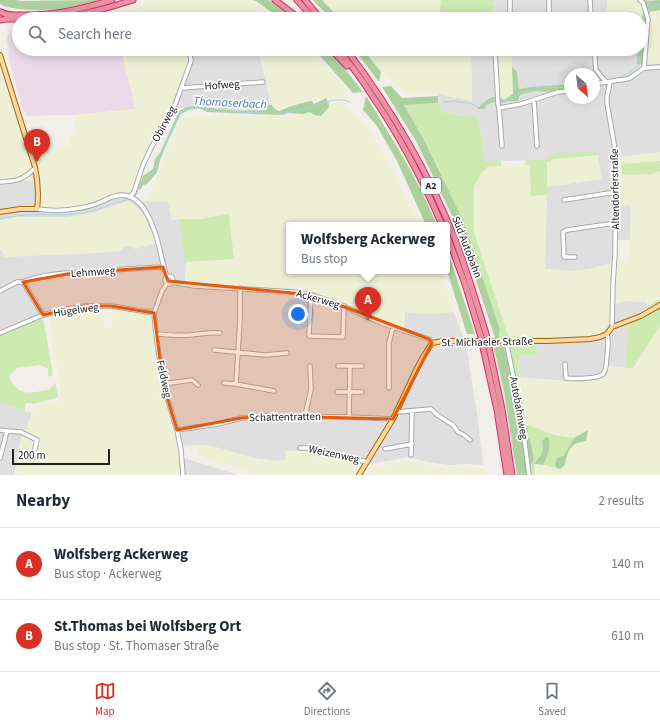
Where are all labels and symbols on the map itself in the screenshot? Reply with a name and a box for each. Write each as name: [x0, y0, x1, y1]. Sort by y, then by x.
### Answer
north arrow: [564, 68, 600, 104]
street label: Hofweg: [204, 76, 240, 94]
water label: Thomaserbach: [193, 93, 267, 113]
street label: Obirweg: [148, 103, 180, 145]
pin: B: [24, 129, 50, 162]
street label: Altendorferstraße: [607, 148, 623, 230]
road number: A2: [421, 178, 441, 194]
street label: Süd Autobahn: [448, 214, 486, 280]
street label: Lehmweg: [70, 263, 116, 281]
street label: Ackerweg: [295, 286, 342, 312]
pin: A: [355, 287, 381, 320]
street label: Hügelweg: [52, 299, 100, 321]
your location: [288, 304, 308, 324]
street label: St. Michaeler Straße: [441, 334, 533, 350]
street label: Feldweg: [153, 359, 175, 400]
street label: Autobahnweg: [506, 375, 532, 441]
street label: Schattentratten: [249, 409, 321, 425]
street label: Weizenweg: [307, 441, 361, 467]
scale bar: [12, 447, 110, 466]

